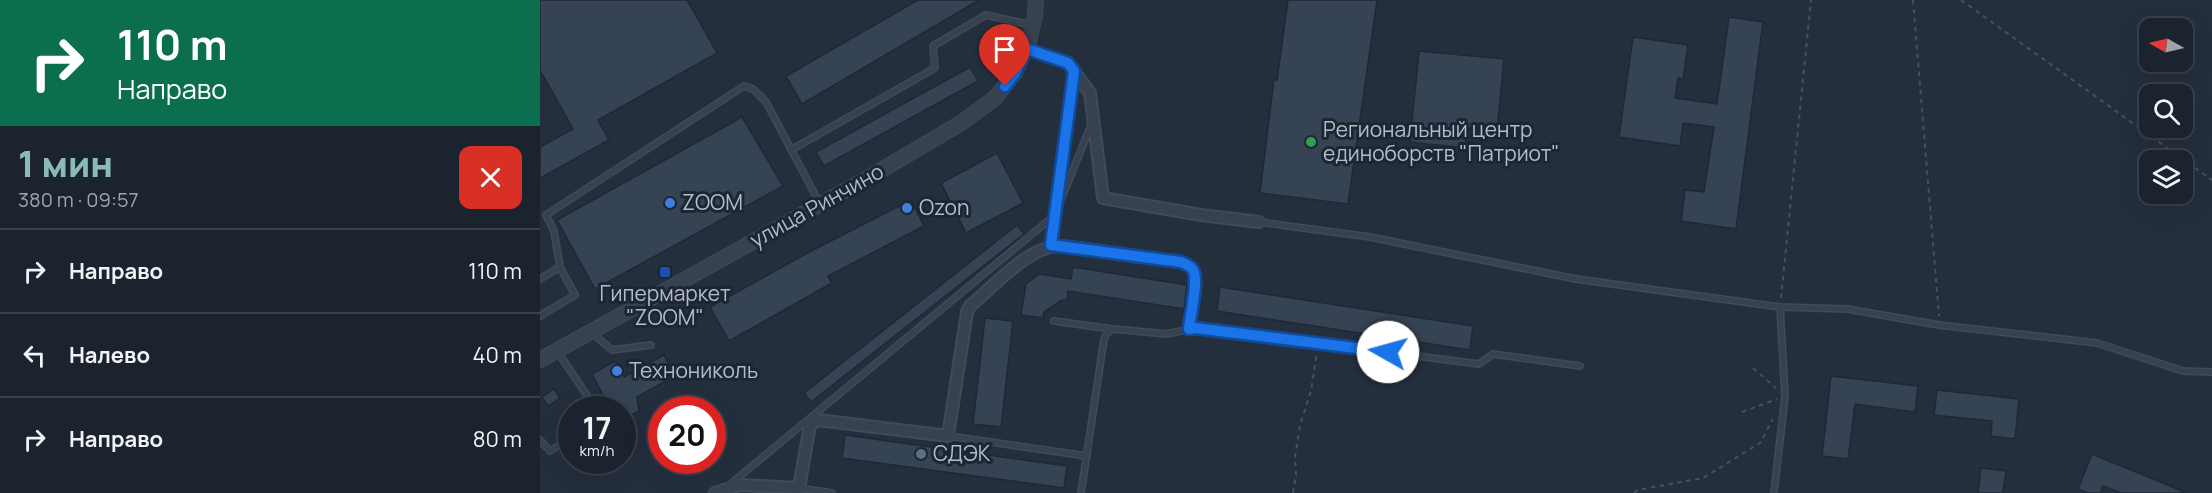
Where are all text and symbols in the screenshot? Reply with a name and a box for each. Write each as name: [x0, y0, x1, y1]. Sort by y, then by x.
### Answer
text: 110 m: [117, 15, 228, 73]
north arrow: [2139, 18, 2193, 72]
map controls: [2139, 18, 2193, 204]
icon: right: [18, 24, 96, 102]
pin: [979, 24, 1030, 86]
icon: arrive: [988, 33, 1021, 66]
text: Направо: [117, 70, 227, 107]
button: search: [2139, 84, 2193, 138]
place label: Региональный центр единоборств "Патриот": [1323, 115, 1560, 167]
marker: Региональный центр единоборств "Патриот": [1304, 135, 1318, 149]
text: 1 мин: [18, 139, 113, 188]
button: close: [459, 146, 522, 209]
button: layers: [2139, 150, 2193, 204]
street label: улица Ринчино: [745, 157, 888, 253]
text: 380 m · 09:57: [18, 186, 139, 213]
place label: ZOOM: [682, 188, 743, 216]
place label: Ozon: [919, 193, 969, 221]
marker: ZOOM: [663, 196, 677, 210]
marker: Ozon: [900, 201, 914, 215]
icon: right: [18, 255, 51, 288]
text: Направо: [69, 256, 163, 286]
text: 110 m: [468, 256, 522, 286]
marker: Гипермаркет "ZOOM": [658, 265, 672, 279]
place label: Гипермаркет "ZOOM": [599, 279, 731, 331]
position arrow: [1356, 320, 1420, 384]
icon: left: [18, 339, 51, 372]
text: Налево: [69, 340, 150, 370]
text: 40 m: [473, 340, 522, 370]
place label: Технониколь: [629, 356, 758, 384]
marker: Технониколь: [610, 364, 624, 378]
speed limit sign: 20: [648, 396, 726, 474]
text: 17: [582, 407, 612, 448]
icon: right: [18, 423, 51, 456]
text: Направо: [69, 424, 163, 454]
text: 80 m: [473, 424, 522, 454]
place label: СДЭК: [933, 439, 991, 467]
text: km/h: [580, 440, 614, 461]
marker: СДЭК: [914, 447, 928, 461]

